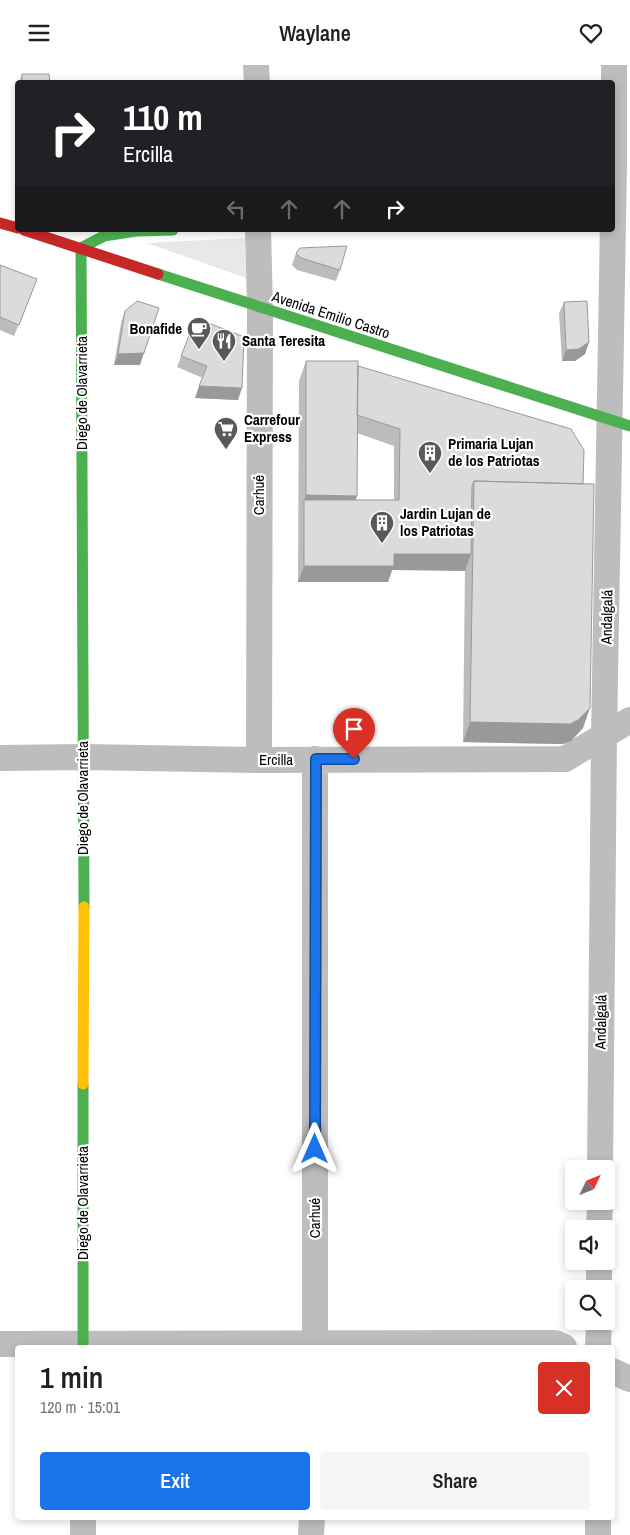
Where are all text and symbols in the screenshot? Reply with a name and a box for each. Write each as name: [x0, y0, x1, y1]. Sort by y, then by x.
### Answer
text: Waylane: [279, 18, 351, 48]
icon: menu: [25, 19, 53, 47]
icon: heart: [577, 19, 605, 47]
text: 110 m: [123, 94, 203, 141]
icon: right: [40, 100, 105, 165]
text: Ercilla: [123, 139, 173, 169]
icon: left: [222, 195, 250, 223]
icon: ahead: [275, 195, 303, 223]
icon: ahead: [328, 195, 356, 223]
icon: right: [381, 195, 409, 223]
street label: Avenida Emilio Castro: [269, 285, 393, 344]
cafe icon: Bonafide: [186, 316, 212, 350]
place label: Bonafide: [129, 318, 182, 339]
restaurant icon: Santa Teresita: [211, 328, 237, 362]
place label: Santa Teresita: [242, 330, 325, 351]
street label: Diego de Olavarrieta: [71, 336, 92, 450]
place label: Carrefour Express: [244, 409, 300, 447]
supermarket icon: Carrefour Express: [213, 416, 239, 450]
place label: Primaria Lujan de los Patriotas: [448, 433, 540, 471]
building icon: Primaria Lujan de los Patriotas: [417, 440, 443, 474]
street label: Carhué: [248, 475, 269, 515]
place label: Jardin Lujan de los Patriotas: [400, 503, 491, 541]
building icon: Jardin Lujan de los Patriotas: [369, 510, 395, 544]
street label: Andalgalá: [596, 589, 617, 646]
pin: [333, 708, 375, 759]
icon: arrive: [340, 715, 368, 743]
street label: Diego de Olavarrieta: [72, 741, 93, 855]
street label: Ercilla: [259, 749, 293, 770]
street label: Andalgalá: [590, 994, 611, 1051]
position arrow: [288, 1122, 340, 1174]
street label: Diego de Olavarrieta: [72, 1146, 93, 1260]
north arrow: [565, 1160, 615, 1210]
map controls: [565, 1160, 615, 1330]
street label: Carhué: [304, 1198, 325, 1238]
button: sound: [565, 1220, 615, 1270]
button: search: [565, 1280, 615, 1330]
text: 1 min: [40, 1357, 103, 1397]
button: close: [538, 1362, 590, 1414]
text: 120 m · 15:01: [40, 1396, 120, 1418]
button: Exit: [40, 1452, 310, 1510]
button: Share: [320, 1452, 590, 1510]

